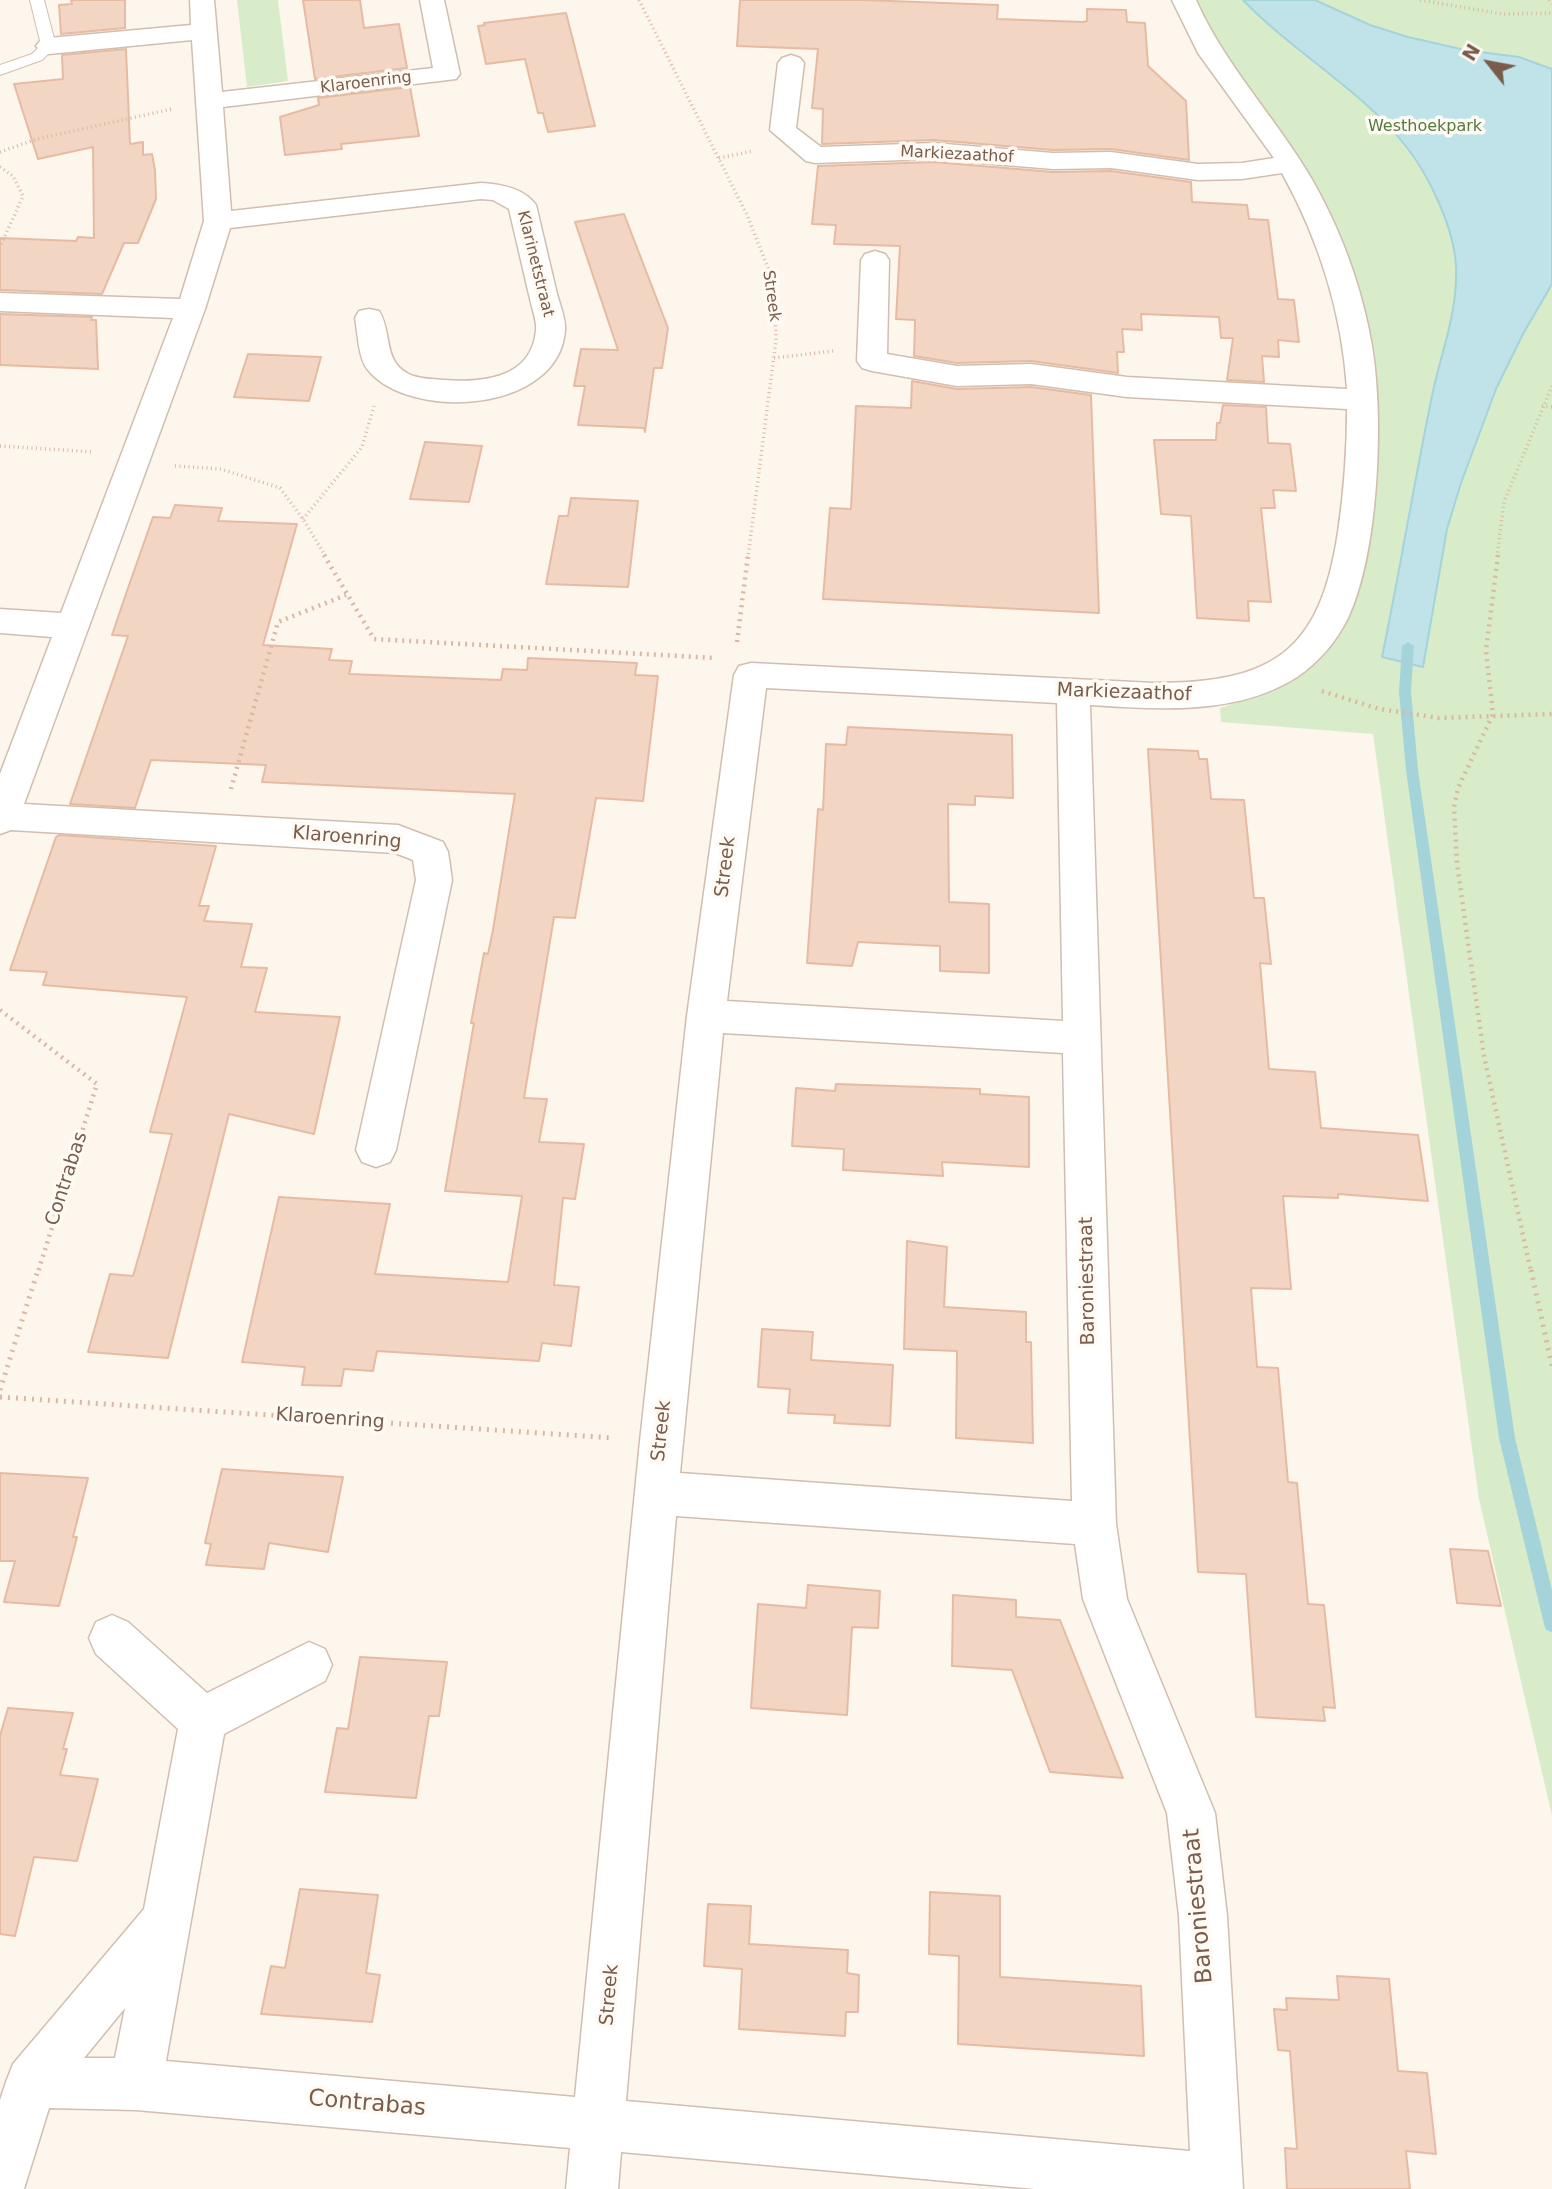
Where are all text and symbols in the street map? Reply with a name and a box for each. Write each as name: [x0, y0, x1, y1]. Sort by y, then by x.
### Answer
north arrow: [1454, 28, 1524, 98]
text: N: [1457, 40, 1485, 65]
street label: Klaroenring: [319, 68, 413, 98]
park label: Westhoekpark: [1368, 117, 1482, 137]
street label: Markiezaathof: [900, 142, 1014, 168]
street label: Klarinetstraat: [512, 209, 558, 319]
street label: Streek: [758, 269, 784, 323]
street label: Markiezaathof: [1056, 679, 1192, 707]
street label: Klaroenring: [292, 822, 402, 854]
street label: Streek: [711, 835, 741, 899]
street label: Contrabas: [41, 1129, 93, 1229]
street label: Baroniestraat: [1075, 1217, 1101, 1345]
street label: Streek: [647, 1399, 677, 1463]
street label: Klaroenring: [275, 1404, 385, 1434]
street label: Baroniestraat: [1178, 1827, 1220, 1985]
street label: Streek: [596, 1963, 624, 2027]
street label: Contrabas: [307, 2085, 427, 2123]

